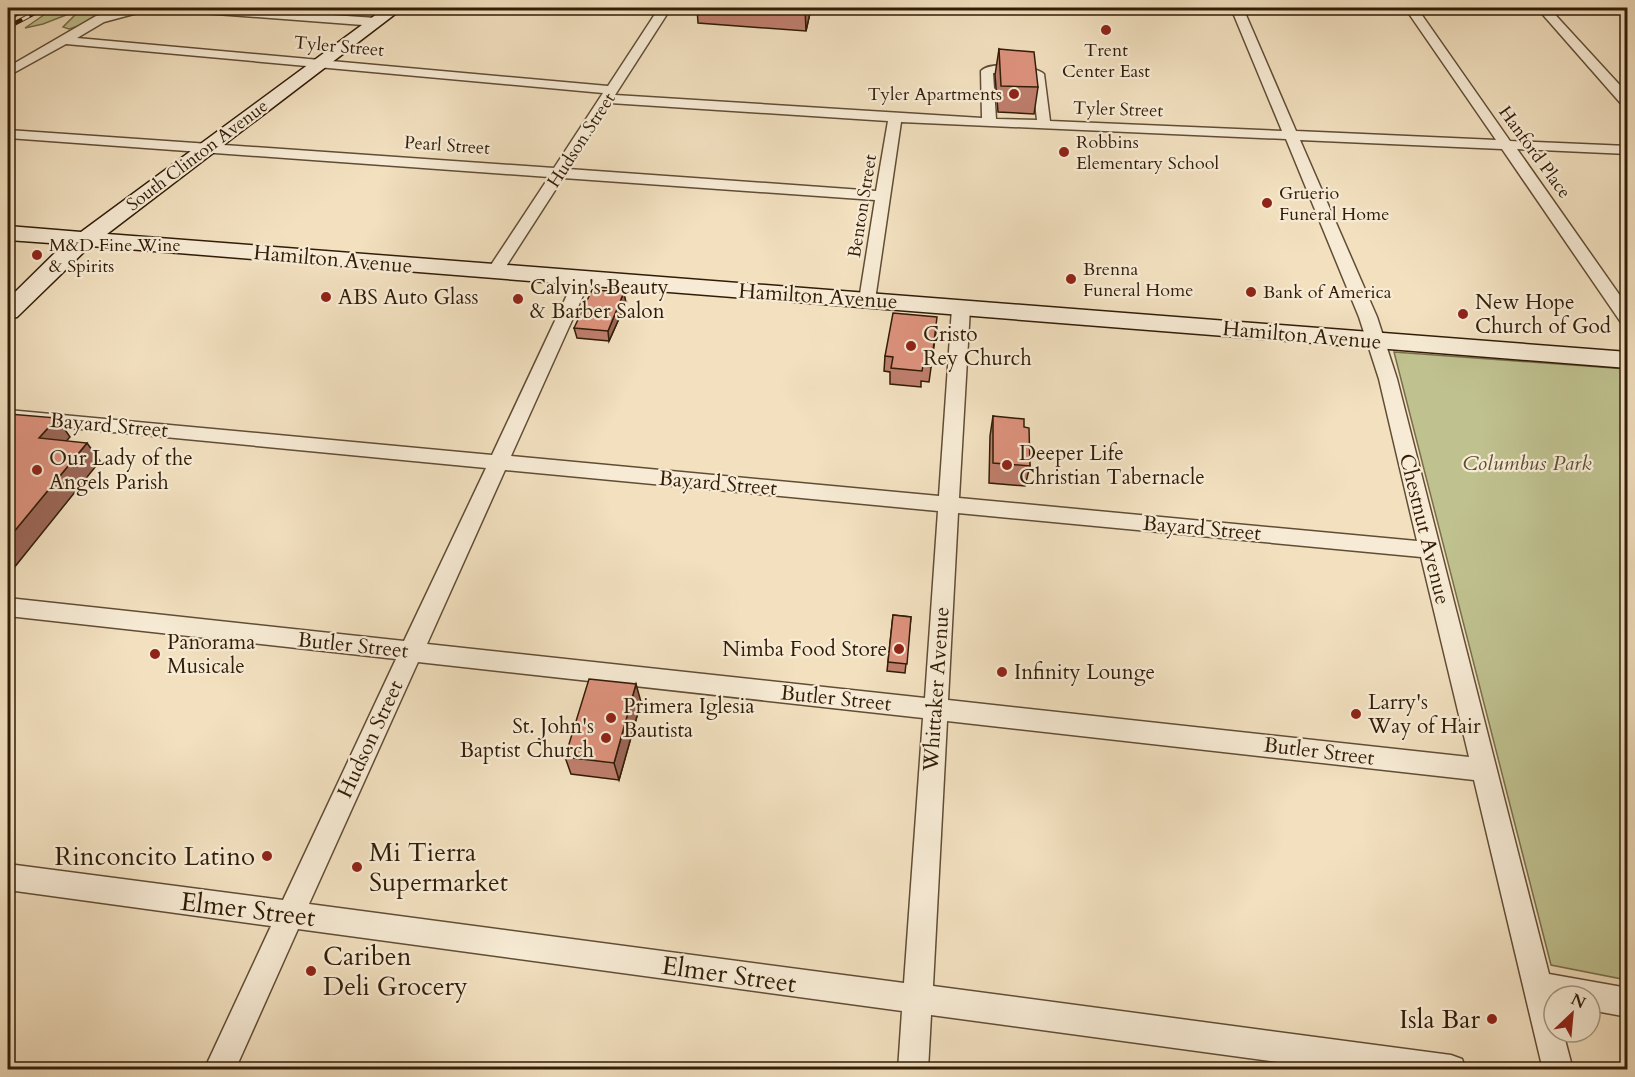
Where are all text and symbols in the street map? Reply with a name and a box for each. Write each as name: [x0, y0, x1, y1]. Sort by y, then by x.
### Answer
marker: Trent Center East: [1099, 23, 1113, 37]
street label: Tyler Street: [293, 30, 385, 63]
place label: Trent Center East: [1062, 38, 1150, 84]
place label: Tyler Apartments: [867, 82, 1002, 107]
marker: Tyler Apartments: [1007, 87, 1021, 101]
street label: Hudson Street: [541, 88, 622, 193]
street label: South Clinton Avenue: [121, 94, 273, 217]
street label: Tyler Street: [1072, 95, 1164, 124]
street label: Hanford Place: [1493, 101, 1577, 204]
street label: Pearl Street: [403, 130, 491, 161]
place label: Robbins Elementary School: [1076, 130, 1219, 176]
marker: Robbins Elementary School: [1057, 145, 1071, 159]
street label: Benton Street: [842, 152, 883, 260]
place label: Gruerio Funeral Home: [1279, 181, 1389, 227]
marker: Gruerio Funeral Home: [1260, 196, 1274, 210]
place label: M&D Fine Wine & Spirits: [49, 233, 181, 279]
street label: Hamilton Avenue: [252, 238, 414, 281]
marker: M&D Fine Wine & Spirits: [30, 248, 44, 262]
place label: Brenna Funeral Home: [1083, 257, 1193, 303]
marker: Brenna Funeral Home: [1064, 272, 1078, 286]
place label: Calvin's Beauty & Barber Salon: [530, 273, 669, 326]
street label: Hamilton Avenue: [737, 276, 898, 317]
place label: Bank of America: [1263, 280, 1392, 305]
place label: ABS Auto Glass: [338, 283, 479, 312]
marker: Bank of America: [1244, 285, 1258, 299]
place label: New Hope Church of God: [1475, 288, 1611, 341]
marker: ABS Auto Glass: [319, 290, 333, 304]
marker: Calvin's Beauty & Barber Salon: [511, 292, 525, 306]
marker: New Hope Church of God: [1456, 307, 1470, 321]
street label: Hamilton Avenue: [1221, 314, 1383, 357]
place label: Cristo Rey Church: [923, 320, 1032, 373]
marker: Cristo Rey Church: [904, 339, 918, 353]
street label: Bayard Street: [49, 406, 170, 445]
place label: Deeper Life Christian Tabernacle: [1019, 439, 1205, 492]
place label: Our Lady of the Angels Parish: [49, 444, 193, 497]
park label: Columbus Park: [1462, 449, 1592, 478]
street label: Chestnut Avenue: [1392, 451, 1457, 608]
marker: Deeper Life Christian Tabernacle: [1000, 458, 1014, 472]
marker: Our Lady of the Angels Parish: [30, 463, 44, 477]
street label: Bayard Street: [658, 464, 779, 503]
street label: Bayard Street: [1142, 509, 1263, 548]
street label: Whittaker Avenue: [916, 606, 957, 773]
street label: Butler Street: [296, 625, 410, 666]
place label: Panorama Musicale: [167, 628, 255, 681]
place label: Nimba Food Store: [722, 635, 887, 664]
marker: Nimba Food Store: [892, 642, 906, 656]
marker: Panorama Musicale: [148, 647, 162, 661]
place label: Infinity Lounge: [1014, 658, 1155, 687]
marker: Infinity Lounge: [995, 665, 1009, 679]
street label: Hudson Street: [331, 675, 411, 803]
street label: Butler Street: [779, 678, 893, 719]
place label: Larry's Way of Hair: [1367, 688, 1481, 741]
place label: Primera Iglesia Bautista: [623, 692, 754, 745]
marker: Larry's Way of Hair: [1349, 707, 1363, 721]
marker: Primera Iglesia Bautista: [604, 711, 618, 725]
place label: St. John's Baptist Church: [460, 712, 594, 765]
street label: Butler Street: [1262, 730, 1376, 773]
marker: St. John's Baptist Church: [599, 731, 613, 745]
place label: Mi Tierra Supermarket: [369, 835, 508, 900]
place label: Rinconcito Latino: [54, 839, 255, 874]
marker: Rinconcito Latino: [260, 849, 274, 863]
marker: Mi Tierra Supermarket: [350, 860, 364, 874]
street label: Elmer Street: [179, 884, 317, 935]
place label: Cariben Deli Grocery: [323, 939, 468, 1004]
street label: Elmer Street: [659, 948, 798, 1001]
marker: Cariben Deli Grocery: [304, 964, 318, 978]
north arrow: [1542, 984, 1602, 1044]
text: N: [1567, 988, 1589, 1014]
place label: Isla Bar: [1399, 1002, 1481, 1037]
marker: Isla Bar: [1485, 1012, 1499, 1026]

